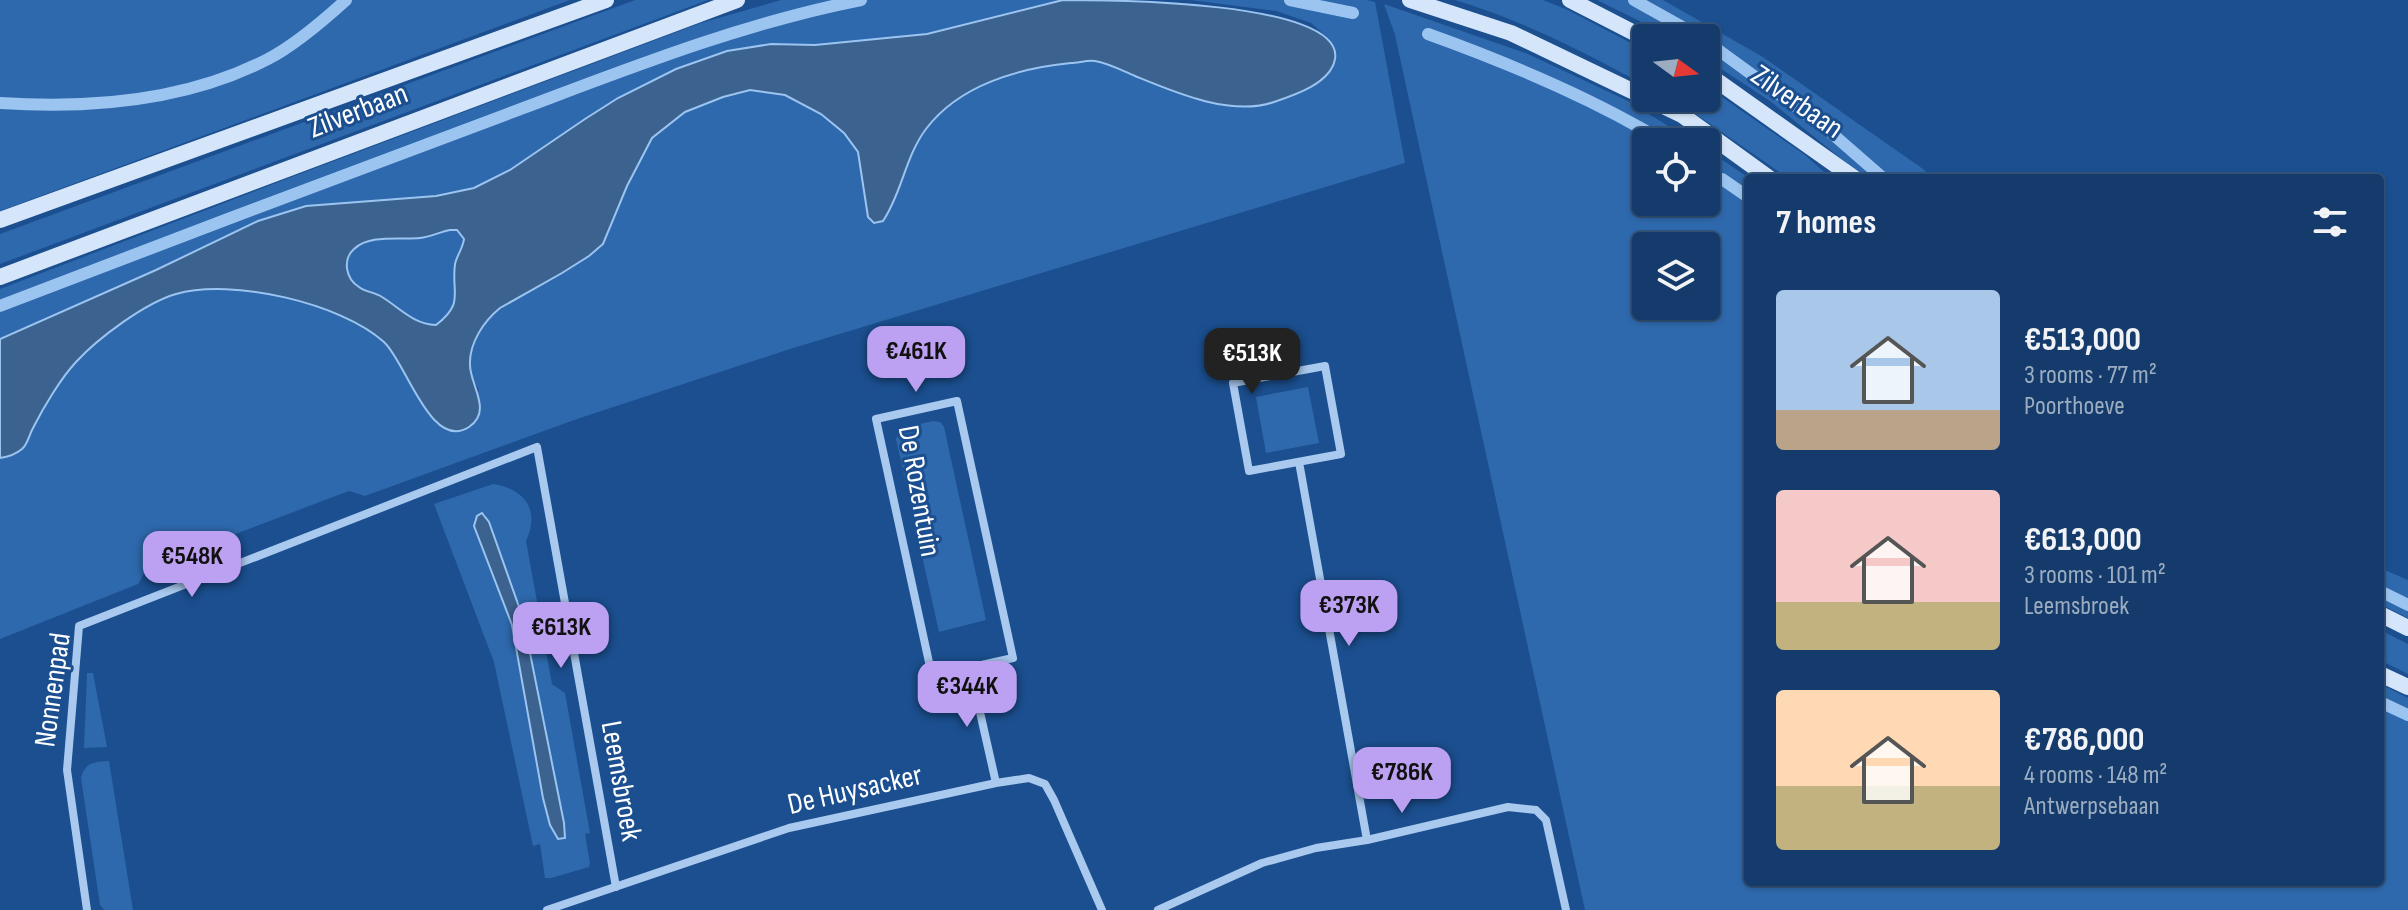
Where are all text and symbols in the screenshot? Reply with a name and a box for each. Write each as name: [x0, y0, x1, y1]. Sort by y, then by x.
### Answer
north arrow: [1632, 24, 1720, 112]
map controls: [1632, 24, 1720, 320]
street label: Zilverbaan: [1744, 57, 1850, 147]
street label: Zilverbaan: [303, 76, 413, 146]
button: locate: [1632, 128, 1720, 216]
icon: filters: [2308, 200, 2352, 244]
text: 7 homes: [1776, 202, 1876, 243]
button: layers: [1632, 232, 1720, 320]
text: €513,000: [2024, 319, 2141, 360]
icon: home: [1840, 322, 1936, 418]
pin: €461K: [860, 326, 972, 394]
pin: €513K: [1196, 328, 1308, 396]
text: €461K: [885, 336, 947, 367]
text: €513K: [1222, 338, 1282, 369]
text: 3 rooms · 77 m²: [2024, 360, 2157, 391]
text: Poorthoeve: [2024, 391, 2125, 422]
street label: De Rozentuin: [890, 422, 948, 560]
text: €613,000: [2024, 519, 2142, 560]
icon: home: [1840, 522, 1936, 618]
pin: €548K: [136, 531, 248, 599]
text: €548K: [161, 541, 223, 572]
text: 3 rooms · 101 m²: [2024, 560, 2166, 591]
pin: €373K: [1293, 580, 1405, 648]
text: €373K: [1318, 590, 1380, 621]
text: Leemsbroek: [2024, 591, 2129, 622]
pin: €613K: [505, 602, 617, 670]
text: €613K: [531, 612, 591, 643]
street label: Nonnenpad: [27, 631, 79, 749]
pin: €344K: [911, 661, 1023, 729]
text: €344K: [936, 671, 998, 702]
street label: Leemsbroek: [593, 718, 649, 844]
text: €786,000: [2024, 719, 2145, 760]
icon: home: [1840, 722, 1936, 818]
pin: €786K: [1346, 747, 1458, 815]
street label: De Huysacker: [784, 757, 926, 823]
text: €786K: [1371, 757, 1433, 788]
text: 4 rooms · 148 m²: [2024, 760, 2167, 791]
text: Antwerpsebaan: [2024, 791, 2160, 822]

